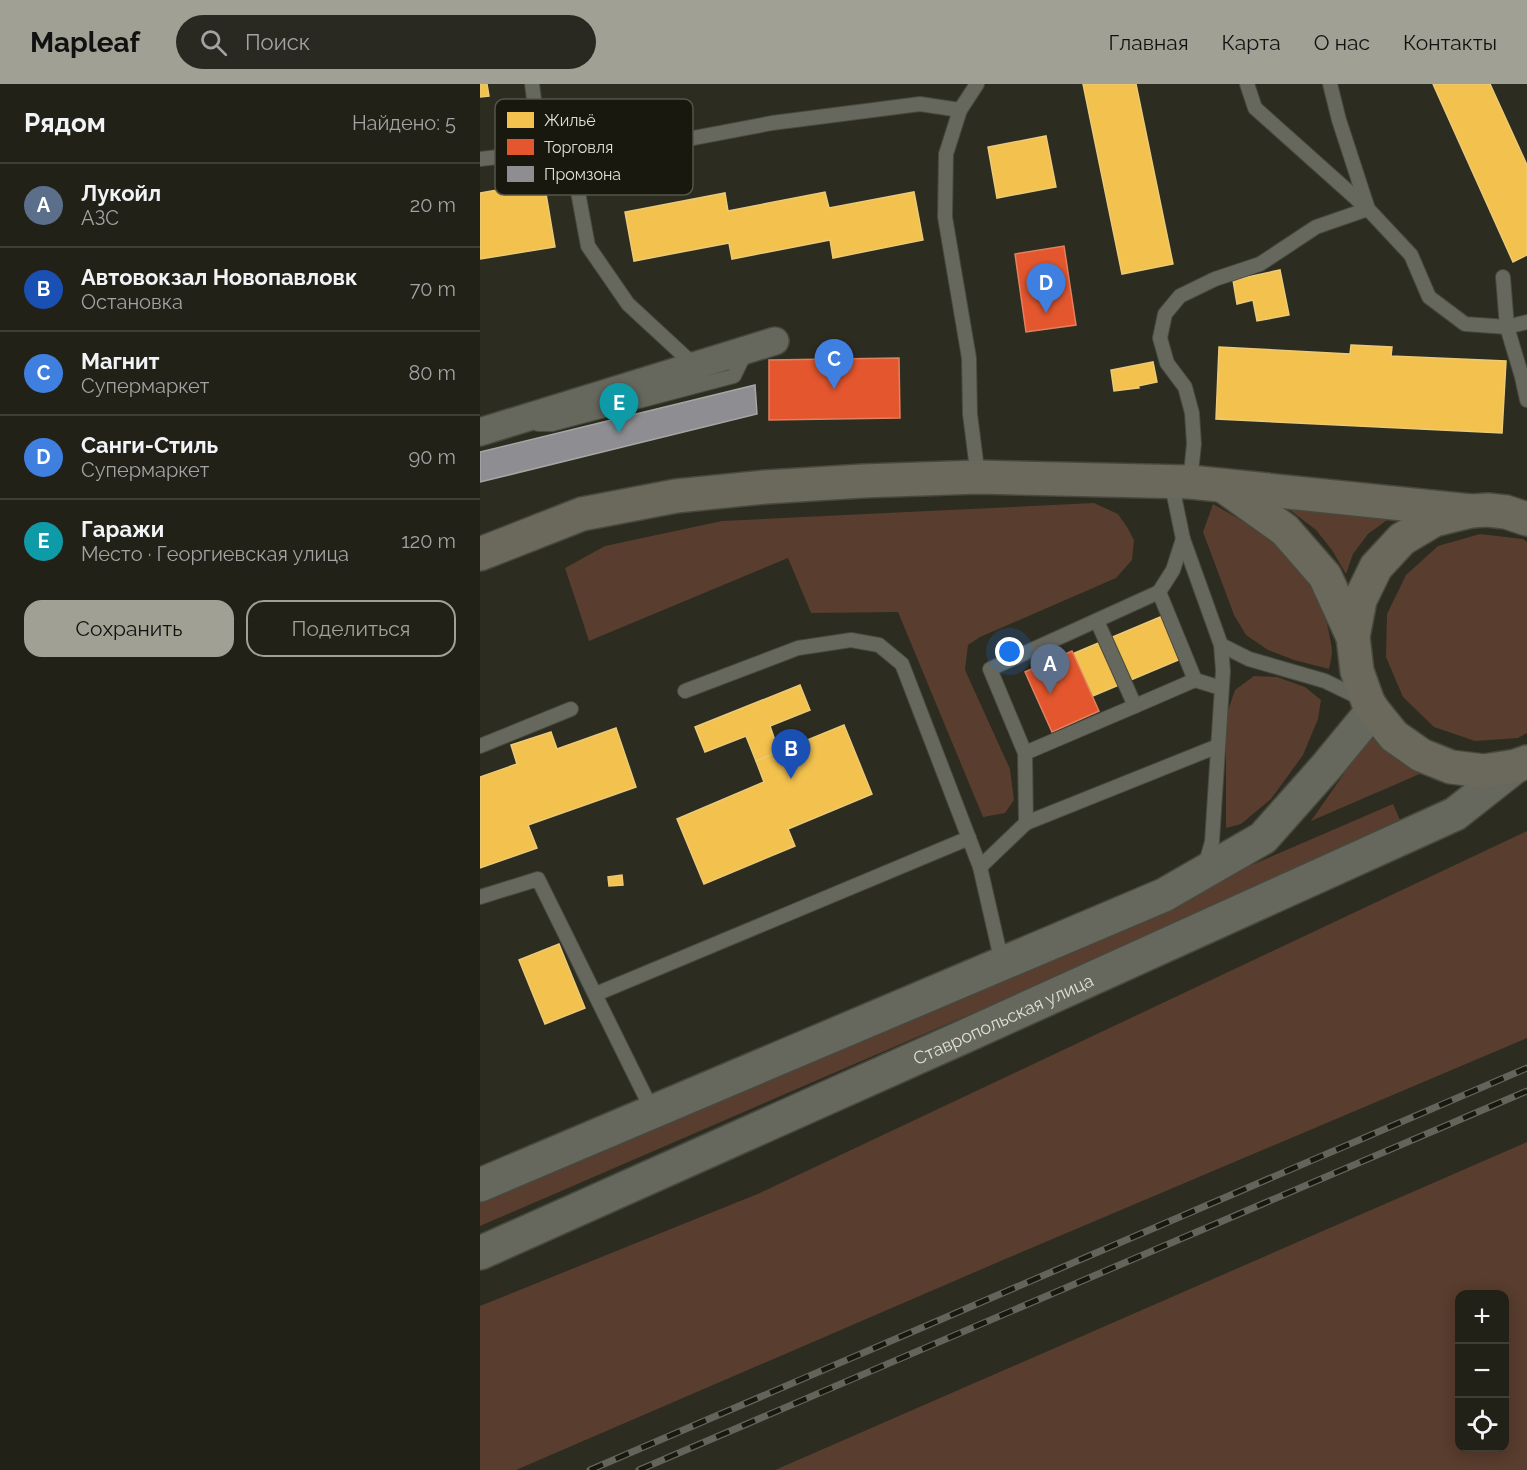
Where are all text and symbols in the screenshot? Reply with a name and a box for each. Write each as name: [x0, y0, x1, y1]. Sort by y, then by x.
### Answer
search box: [176, 15, 596, 69]
text: Mapleaf: [30, 26, 140, 59]
icon: search: [197, 26, 230, 59]
text: Поиск: [245, 29, 310, 55]
text: Главная: [1109, 30, 1189, 55]
text: Карта: [1222, 30, 1281, 55]
text: О нас: [1314, 30, 1370, 55]
text: Контакты: [1403, 30, 1497, 55]
legend: [495, 99, 693, 195]
text: Рядом: [24, 108, 106, 138]
text: Найдено: 5: [352, 111, 456, 135]
text: Жильё: [544, 111, 596, 130]
text: Торговля: [544, 138, 613, 157]
text: Промзона: [544, 165, 621, 184]
text: Лукойл: [81, 180, 161, 206]
text: A: [37, 193, 50, 217]
text: 20 m: [410, 193, 456, 217]
text: АЗС: [81, 206, 119, 230]
text: Автовокзал Новопавловк: [81, 264, 357, 290]
pin: D: [1026, 264, 1066, 313]
text: B: [37, 277, 50, 301]
text: 70 m: [410, 277, 456, 301]
text: Остановка: [81, 290, 183, 314]
pin: C: [814, 340, 854, 389]
text: Магнит: [81, 348, 160, 374]
text: C: [37, 361, 50, 385]
text: 80 m: [408, 361, 456, 385]
text: Супермаркет: [81, 374, 209, 398]
pin: E: [600, 384, 638, 433]
text: Санги-Стиль: [81, 432, 218, 458]
text: D: [36, 445, 51, 469]
text: 90 m: [409, 445, 456, 469]
text: Супермаркет: [81, 458, 209, 482]
text: Гаражи: [81, 516, 164, 542]
text: E: [37, 529, 50, 553]
text: 120 m: [401, 529, 456, 553]
text: Место · Георгиевская улица: [81, 542, 349, 566]
button: Сохранить: [24, 600, 234, 657]
button: Поделиться: [246, 600, 456, 657]
your location: [995, 637, 1024, 666]
pin: A: [1030, 644, 1070, 694]
pin: B: [772, 730, 810, 779]
street label: Ставропольская улица: [909, 969, 1096, 1069]
map controls: [1455, 1290, 1509, 1452]
button: +: [1455, 1290, 1509, 1344]
button: −: [1455, 1344, 1509, 1398]
button: locate: [1455, 1398, 1509, 1452]

